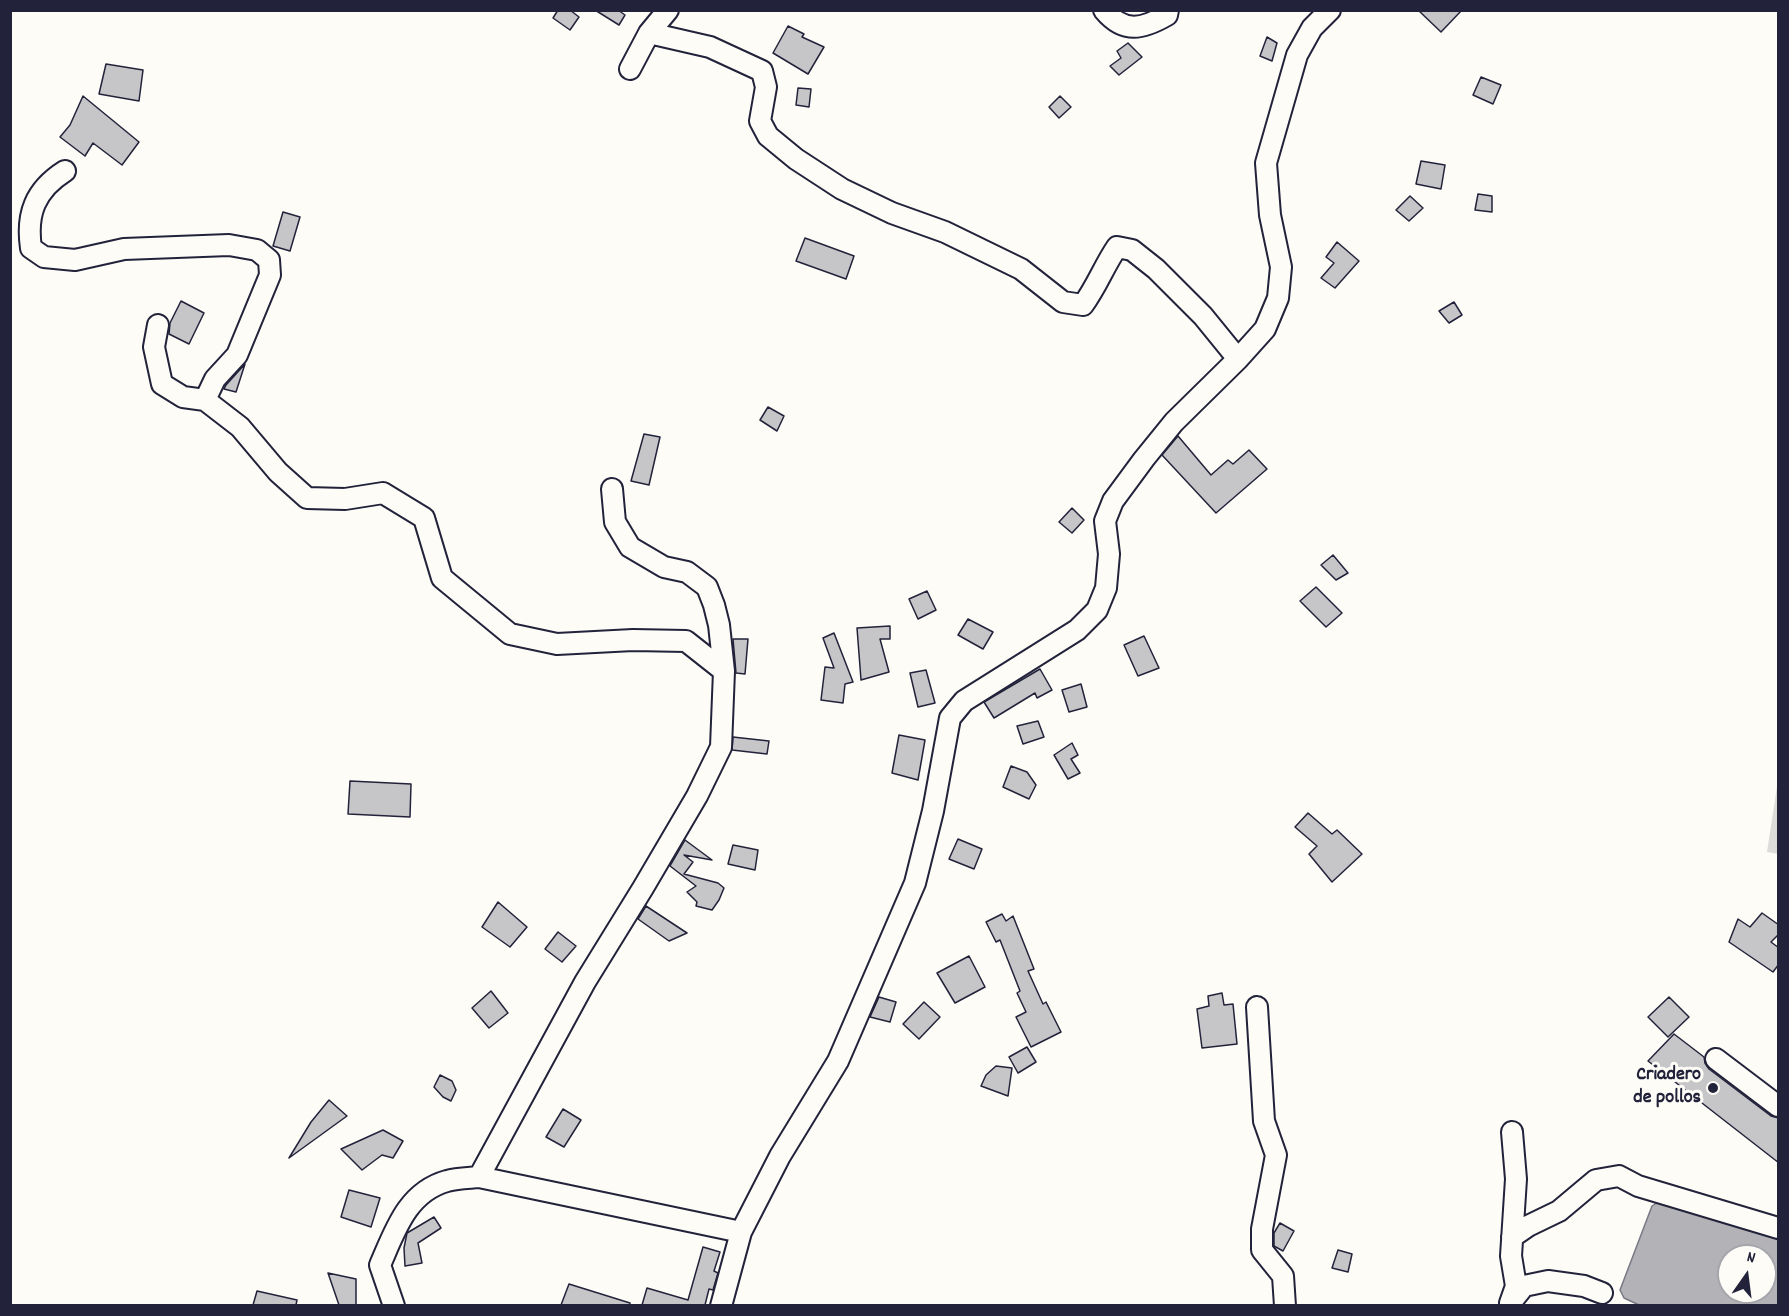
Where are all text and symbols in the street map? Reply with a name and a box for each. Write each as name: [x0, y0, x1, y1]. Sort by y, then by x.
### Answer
place label: Criadero de pollos: [1633, 1064, 1701, 1111]
marker: Criadero de pollos: [1706, 1081, 1720, 1095]
north arrow: [1717, 1244, 1777, 1304]
text: N: [1744, 1246, 1758, 1270]

